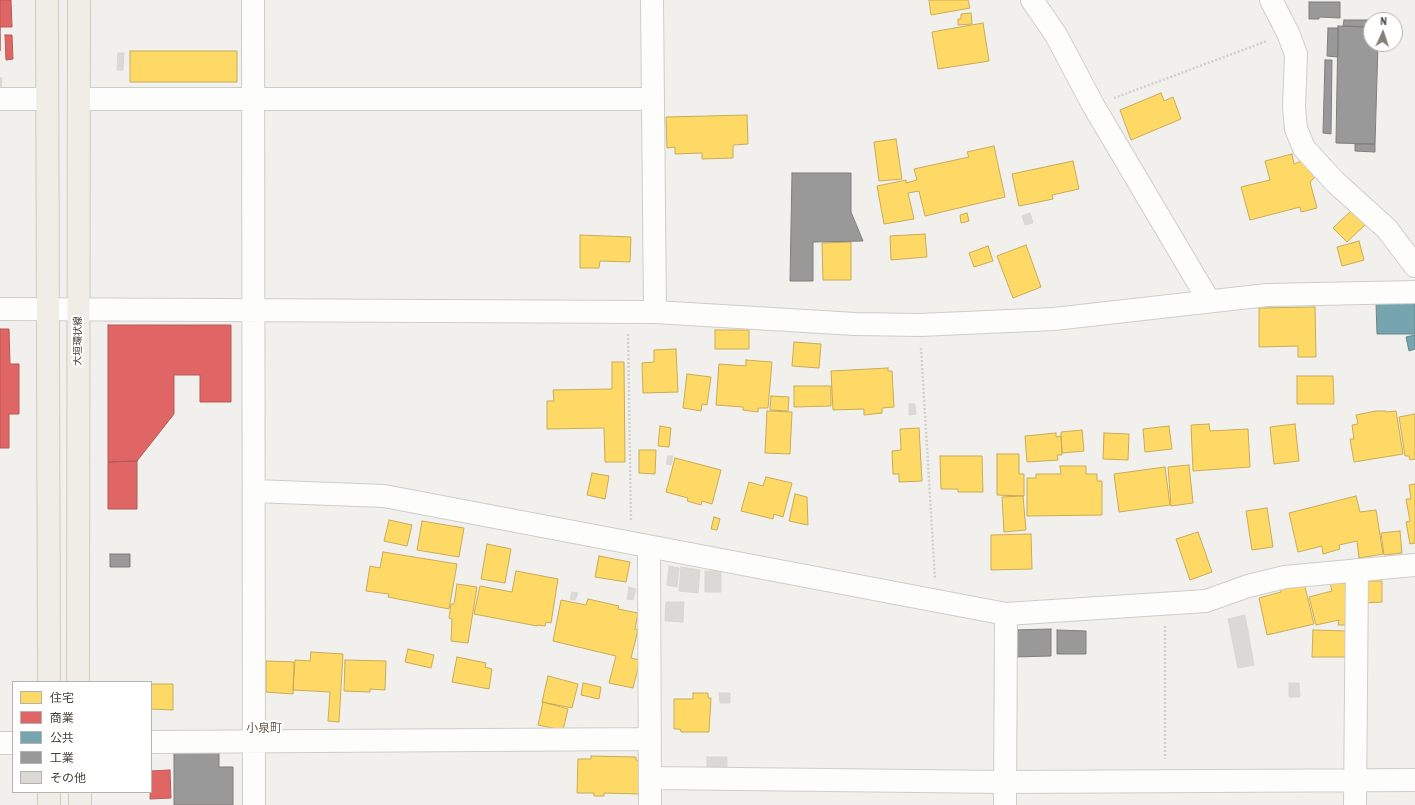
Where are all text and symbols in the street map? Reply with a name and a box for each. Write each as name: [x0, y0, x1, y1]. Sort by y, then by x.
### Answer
north arrow: [1363, 12, 1403, 52]
text: N: [1380, 14, 1387, 28]
street label: 大垣環状線: [72, 316, 84, 366]
legend: [12, 681, 152, 793]
text: 住宅: [50, 690, 74, 706]
text: 商業: [50, 710, 74, 726]
district label: 小泉町: [246, 722, 282, 736]
text: 公共: [50, 730, 74, 746]
text: 工業: [50, 750, 74, 766]
text: その他: [50, 770, 86, 786]

